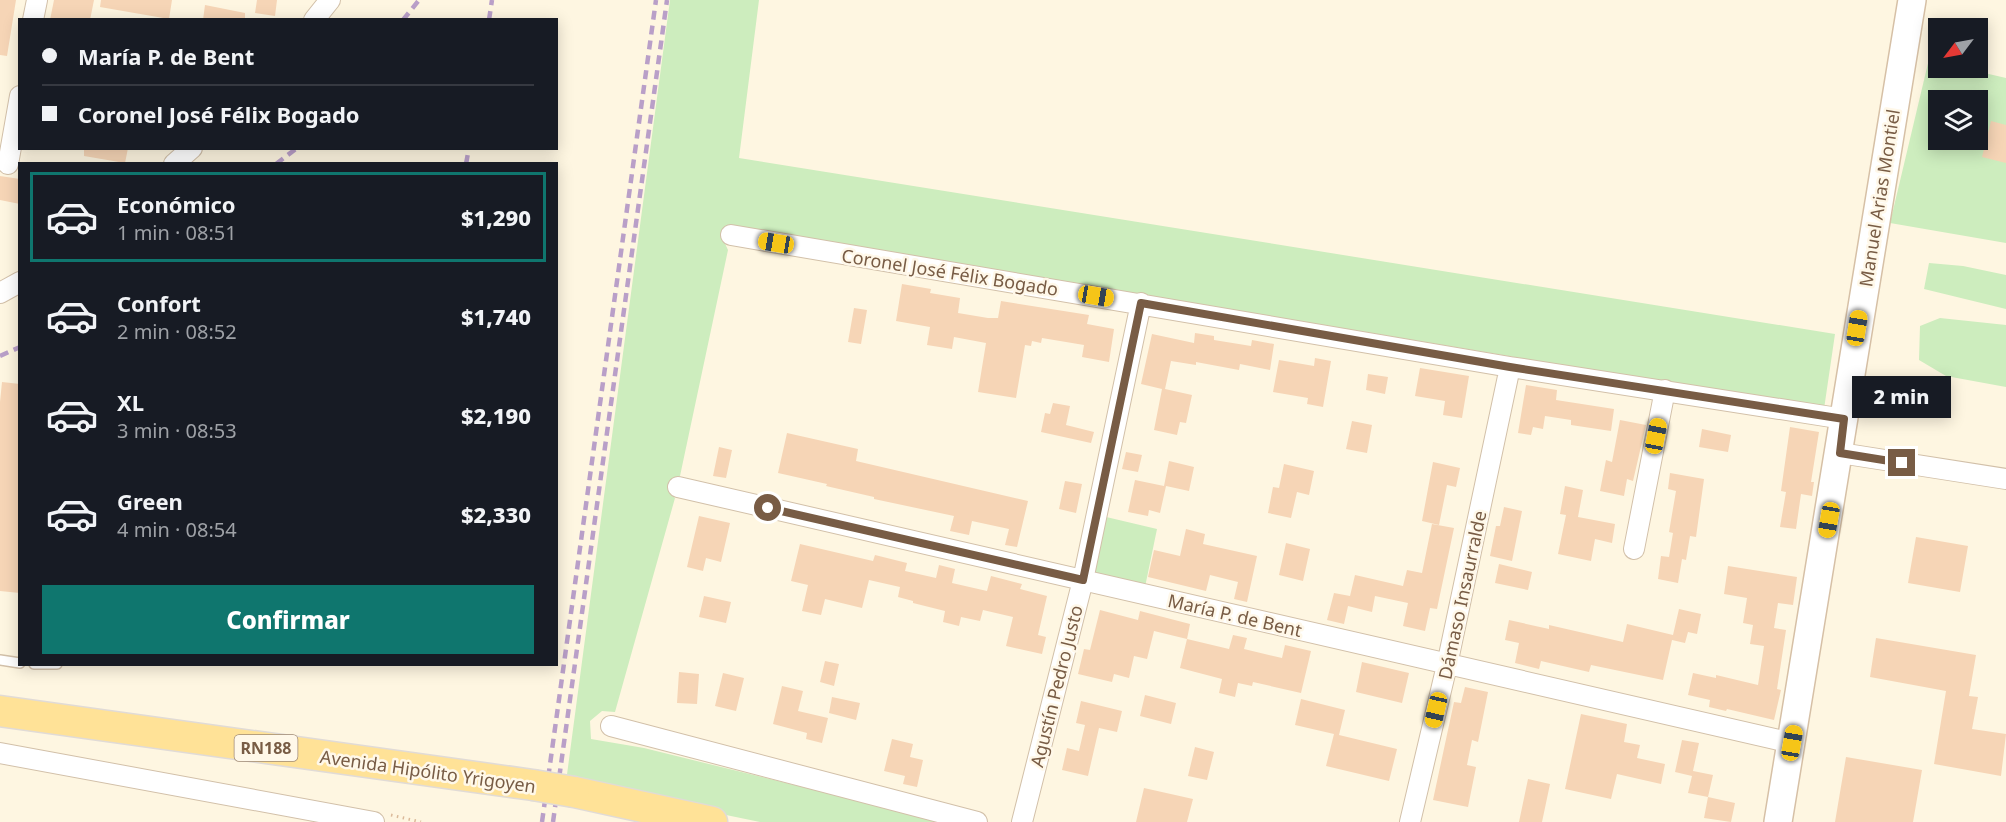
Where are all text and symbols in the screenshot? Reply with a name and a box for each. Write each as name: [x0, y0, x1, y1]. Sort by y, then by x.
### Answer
north arrow: [1928, 18, 1988, 78]
map controls: [1928, 18, 1988, 150]
text: María P. de Bent: [78, 41, 254, 71]
button: layers: [1928, 90, 1988, 150]
text: Coronel José Félix Bogado: [78, 99, 360, 129]
street label: Manuel Arias Montiel: [1853, 108, 1905, 288]
text: Económico: [117, 189, 236, 219]
icon: car: [45, 190, 99, 244]
text: $1,290: [461, 202, 531, 232]
text: 1 min · 08:51: [117, 219, 237, 246]
car: [757, 231, 795, 255]
street label: Coronel José Félix Bogado: [840, 243, 1060, 301]
car: [1077, 284, 1115, 308]
text: Confort: [117, 288, 201, 318]
icon: car: [45, 289, 99, 343]
text: $1,740: [461, 301, 531, 331]
car: [1845, 309, 1869, 347]
text: 2 min · 08:52: [117, 318, 237, 345]
callout: 2 min: [1852, 376, 1952, 418]
text: 2 min: [1874, 383, 1929, 410]
text: XL: [117, 387, 144, 417]
icon: car: [45, 388, 99, 442]
text: $2,190: [461, 400, 531, 430]
text: 3 min · 08:53: [117, 417, 237, 444]
car: [1644, 417, 1668, 455]
route end: [1888, 449, 1915, 476]
text: Green: [117, 486, 183, 516]
icon: car: [45, 487, 99, 541]
route start: [754, 494, 781, 521]
text: $2,330: [461, 499, 531, 529]
car: [1817, 501, 1841, 539]
street label: Dámaso Insaurralde: [1432, 508, 1492, 682]
text: 4 min · 08:54: [117, 516, 237, 543]
button: Confirmar: [42, 585, 534, 654]
street label: María P. de Bent: [1166, 588, 1305, 642]
street label: Agustín Pedro Justo: [1024, 603, 1088, 769]
car: [1423, 690, 1449, 730]
car: [1780, 724, 1804, 762]
road number: RN188: [234, 735, 298, 761]
street label: Avenida Hipólito Yrigoyen: [319, 744, 537, 798]

